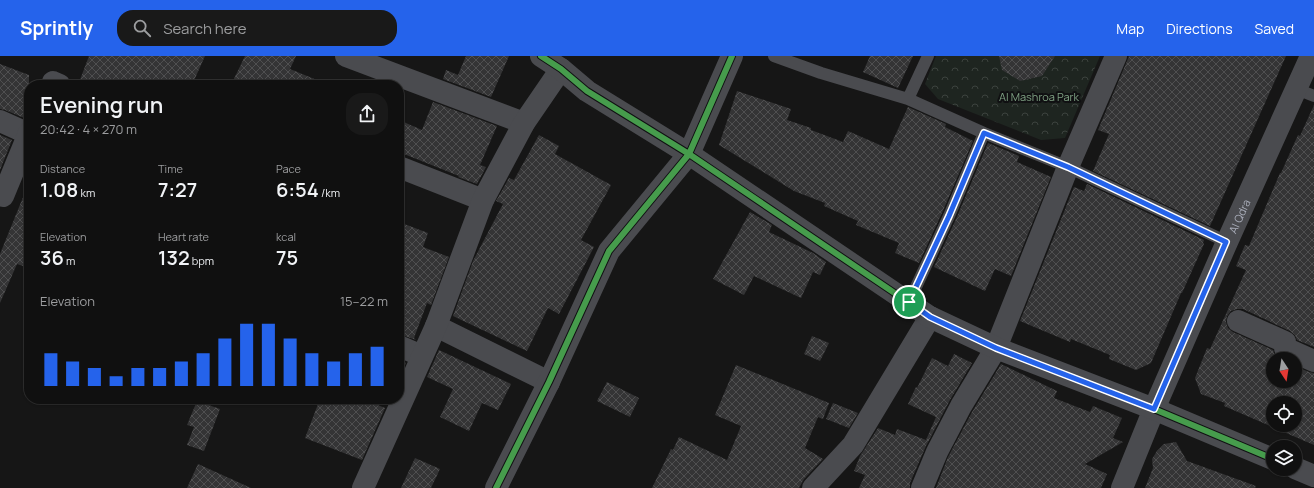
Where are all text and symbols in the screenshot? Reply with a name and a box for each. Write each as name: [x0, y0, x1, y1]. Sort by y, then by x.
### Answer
search box: [117, 10, 397, 46]
text: Sprintly: [20, 15, 93, 41]
icon: search: [131, 17, 153, 39]
text: Search here: [163, 18, 247, 39]
text: Map: [1116, 19, 1144, 38]
text: Directions: [1166, 19, 1233, 38]
text: Saved: [1255, 19, 1294, 38]
park label: Al Mashroa Park: [999, 89, 1080, 104]
text: Evening run: [40, 90, 163, 120]
button: share: [346, 93, 388, 135]
text: 20:42 · 4 × 270 m: [40, 120, 137, 138]
text: Distance: [40, 161, 85, 176]
text: Time: [158, 161, 183, 176]
text: Pace: [276, 161, 301, 176]
text: 1.08: [40, 176, 78, 203]
text: 7:27: [158, 176, 197, 203]
text: 6:54: [276, 176, 319, 203]
text: km: [78, 185, 95, 200]
text: /km: [319, 185, 340, 200]
street label: Al Qdra: [1224, 196, 1253, 236]
text: Elevation: [40, 229, 86, 244]
text: Heart rate: [158, 229, 209, 244]
text: kcal: [276, 229, 296, 244]
text: 36: [40, 244, 64, 271]
text: 132: [158, 244, 190, 271]
text: 75: [276, 244, 298, 271]
text: m: [64, 253, 75, 268]
text: bpm: [190, 253, 214, 268]
pin: [892, 285, 926, 319]
icon: arrive: [898, 291, 920, 313]
text: Elevation: [40, 292, 95, 310]
text: 15–22 m: [340, 292, 388, 310]
north arrow: [1266, 352, 1302, 388]
map controls: [1266, 352, 1302, 476]
button: locate: [1266, 396, 1302, 432]
button: layers: [1266, 440, 1302, 476]

